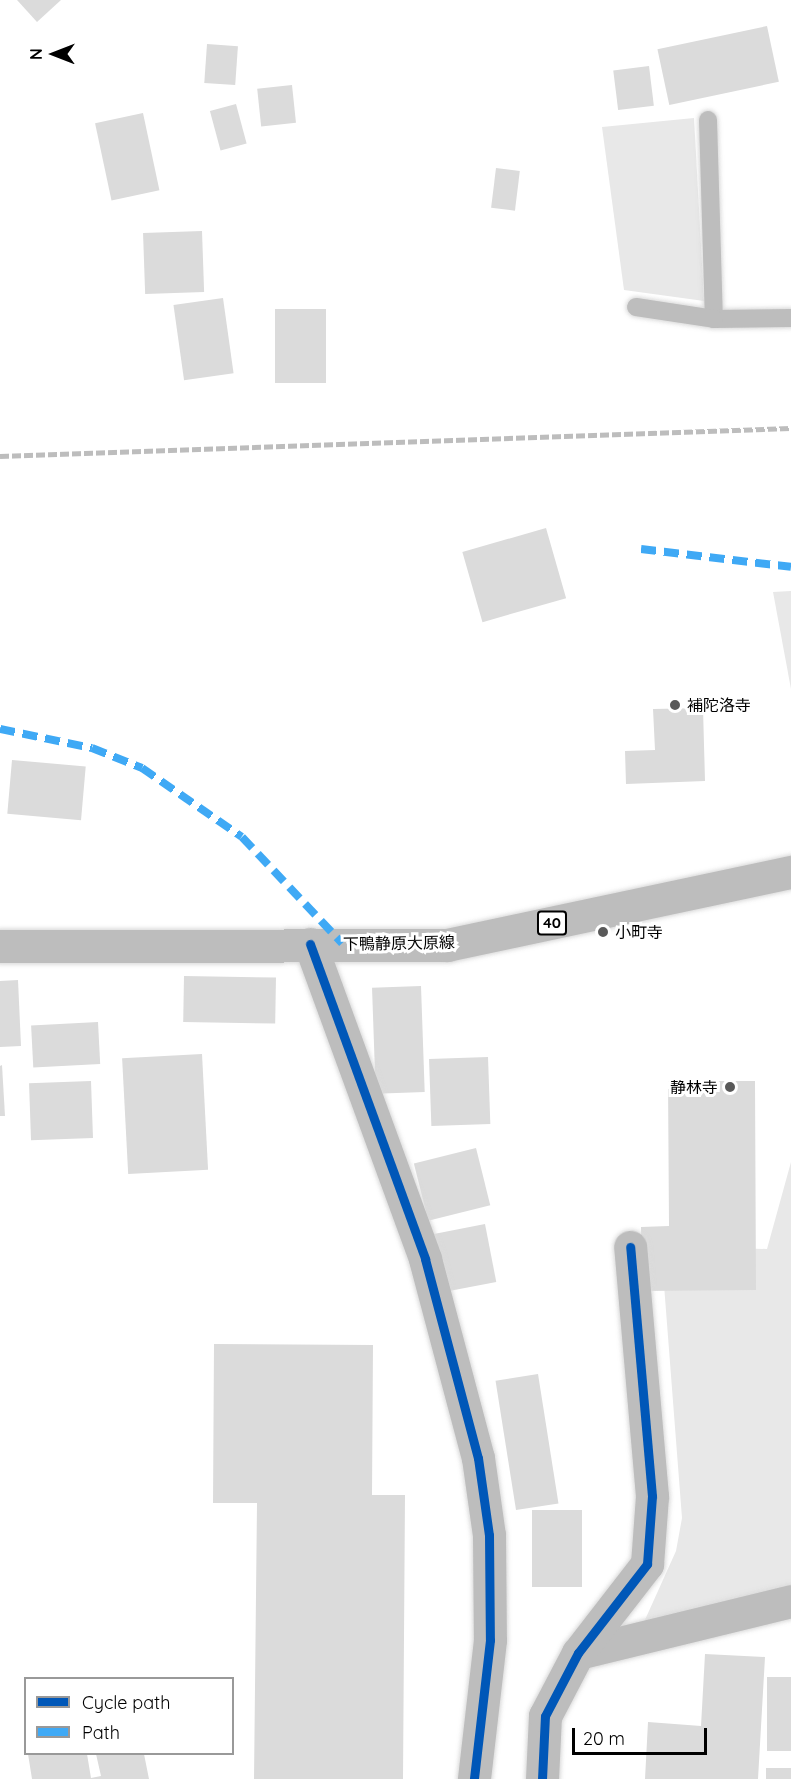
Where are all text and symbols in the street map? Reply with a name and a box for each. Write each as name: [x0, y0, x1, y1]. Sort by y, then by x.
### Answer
north arrow: [24, 24, 84, 84]
text: N: [26, 48, 46, 60]
place label: 補陀洛寺: [687, 695, 751, 715]
marker: 補陀洛寺: [668, 698, 682, 712]
road number: 40: [536, 911, 568, 935]
place label: 小町寺: [615, 922, 663, 942]
marker: 小町寺: [596, 925, 610, 939]
street label: 下鴨静原大原線: [343, 932, 455, 954]
place label: 静林寺: [670, 1077, 718, 1097]
marker: 静林寺: [723, 1080, 737, 1094]
legend: [24, 1677, 234, 1755]
text: Cycle path: [82, 1691, 170, 1714]
scale bar: [575, 1716, 710, 1754]
text: Path: [82, 1721, 120, 1744]
text: 20 m: [583, 1727, 625, 1750]

